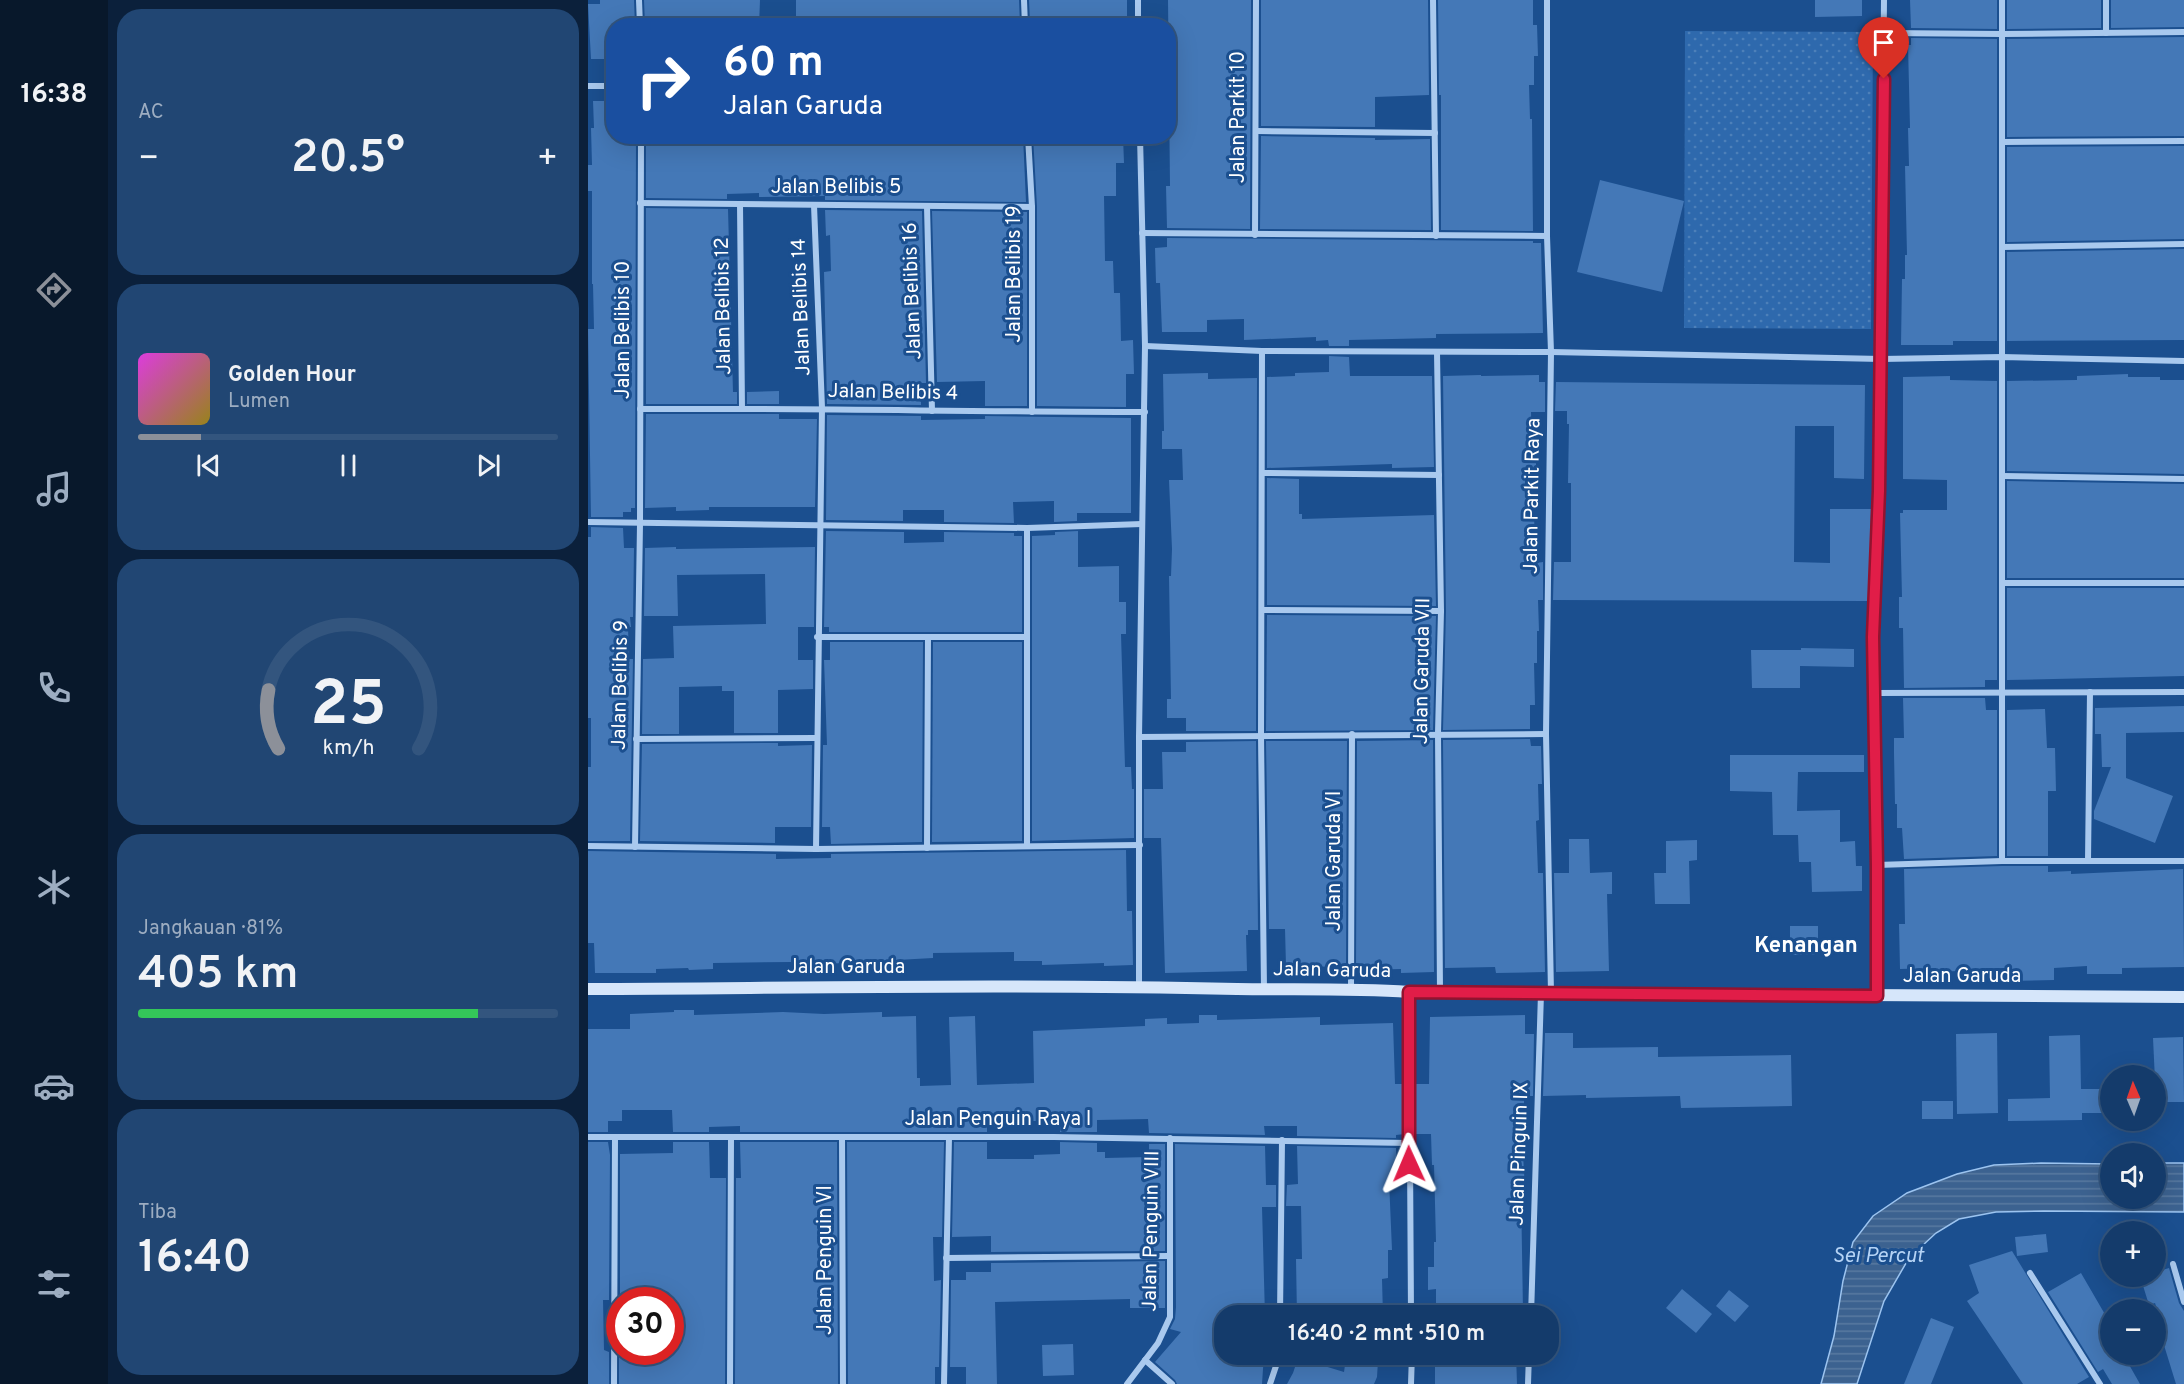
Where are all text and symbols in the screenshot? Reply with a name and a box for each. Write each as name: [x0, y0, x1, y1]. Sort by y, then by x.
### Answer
pin: [1858, 17, 1909, 79]
icon: arrive: [1867, 26, 1900, 59]
text: 60 m: [723, 38, 824, 91]
icon: right: [624, 42, 702, 120]
street label: Jalan Parkit 10: [1226, 51, 1252, 183]
text: 16:38: [20, 78, 88, 112]
text: Jalan Garuda: [723, 90, 883, 124]
text: AC: [138, 100, 164, 126]
text: 20.5°: [291, 131, 405, 188]
text: −: [138, 139, 159, 181]
text: +: [537, 139, 558, 181]
street label: Jalan Belibis 5: [771, 175, 901, 201]
street label: Jalan Belibis 19: [1002, 205, 1028, 343]
street label: Jalan Belibis 16: [898, 222, 928, 360]
street label: Jalan Belibis 12: [710, 237, 738, 375]
street label: Jalan Belibis 14: [787, 238, 817, 376]
street label: Jalan Belibis 10: [611, 261, 637, 399]
icon: directions: [33, 269, 75, 311]
text: Golden Hour: [228, 362, 356, 389]
street label: Jalan Belibis 4: [827, 379, 959, 407]
text: Lumen: [228, 389, 290, 415]
street label: Jalan Parkit Raya: [1519, 418, 1547, 574]
icon: previous: [192, 449, 225, 482]
icon: pause: [332, 449, 365, 482]
icon: next: [472, 449, 505, 482]
icon: music: [33, 468, 75, 510]
street label: Jalan Garuda VII: [1409, 597, 1437, 745]
street label: Jalan Belibis 9: [607, 620, 635, 750]
icon: phone: [33, 667, 75, 709]
text: 25: [310, 668, 386, 747]
text: km/h: [322, 735, 374, 762]
street label: Jalan Garuda VI: [1322, 790, 1348, 932]
icon: climate: [33, 866, 75, 908]
text: Jangkauan · 81%: [138, 916, 283, 942]
district label: Kenangan: [1754, 933, 1858, 960]
text: 405 km: [138, 947, 299, 1004]
street label: Jalan Garuda: [787, 955, 905, 981]
street label: Jalan Garuda: [1273, 957, 1391, 985]
street label: Jalan Garuda: [1903, 964, 2021, 990]
icon: car: [33, 1065, 75, 1107]
north arrow: [2100, 1065, 2166, 1131]
map controls: [2100, 1065, 2166, 1365]
street label: Jalan Pinguin IX: [1504, 1082, 1536, 1226]
street label: Jalan Penguin Raya I: [905, 1107, 1091, 1133]
position arrow: [1377, 1132, 1441, 1196]
button: sound: [2100, 1143, 2166, 1209]
street label: Jalan Penguin VIII: [1138, 1150, 1166, 1312]
street label: Jalan Penguin VI: [813, 1185, 839, 1335]
text: Tiba: [138, 1200, 177, 1226]
button: +: [2100, 1221, 2166, 1287]
text: 16:40: [138, 1231, 252, 1288]
water label: Sei Percut: [1832, 1243, 1925, 1270]
icon: filters: [33, 1263, 75, 1305]
speed limit sign: 30: [606, 1287, 684, 1365]
button: −: [2100, 1299, 2166, 1365]
text: 16:40 · 2 mnt · 510 m: [1288, 1321, 1485, 1348]

